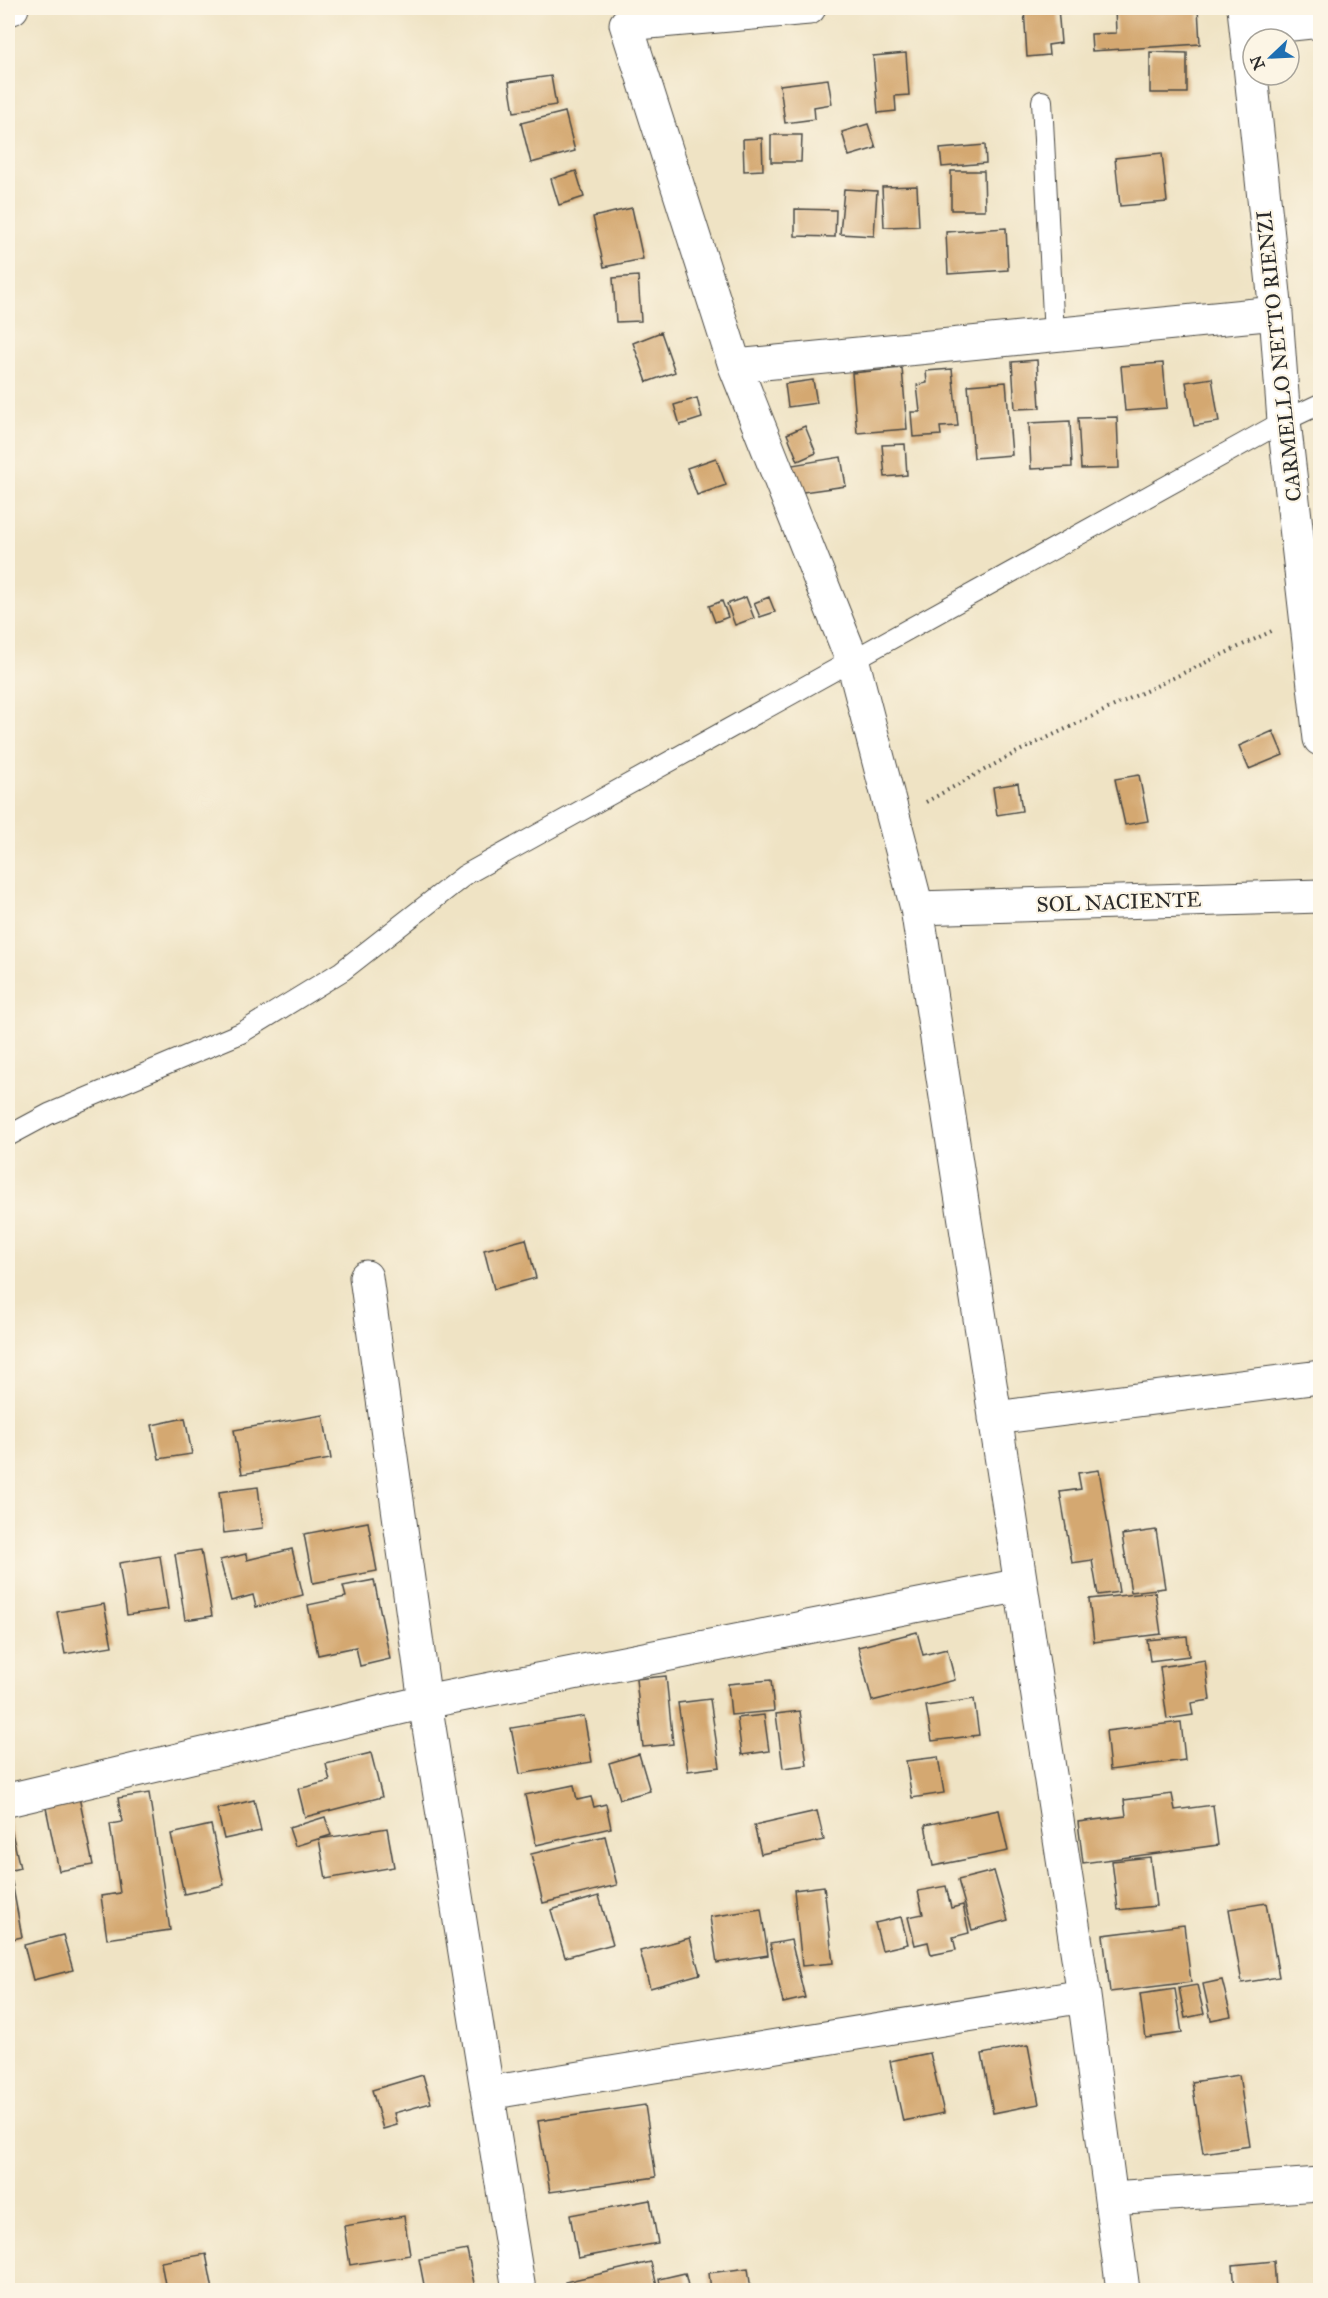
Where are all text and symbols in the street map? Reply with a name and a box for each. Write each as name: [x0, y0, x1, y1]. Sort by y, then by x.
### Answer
north arrow: [1241, 27, 1301, 87]
text: N: [1246, 52, 1269, 73]
street label: CARMELLO NETTO RIENZI: [1251, 209, 1307, 503]
street label: SOL NACIENTE: [1036, 886, 1202, 918]

